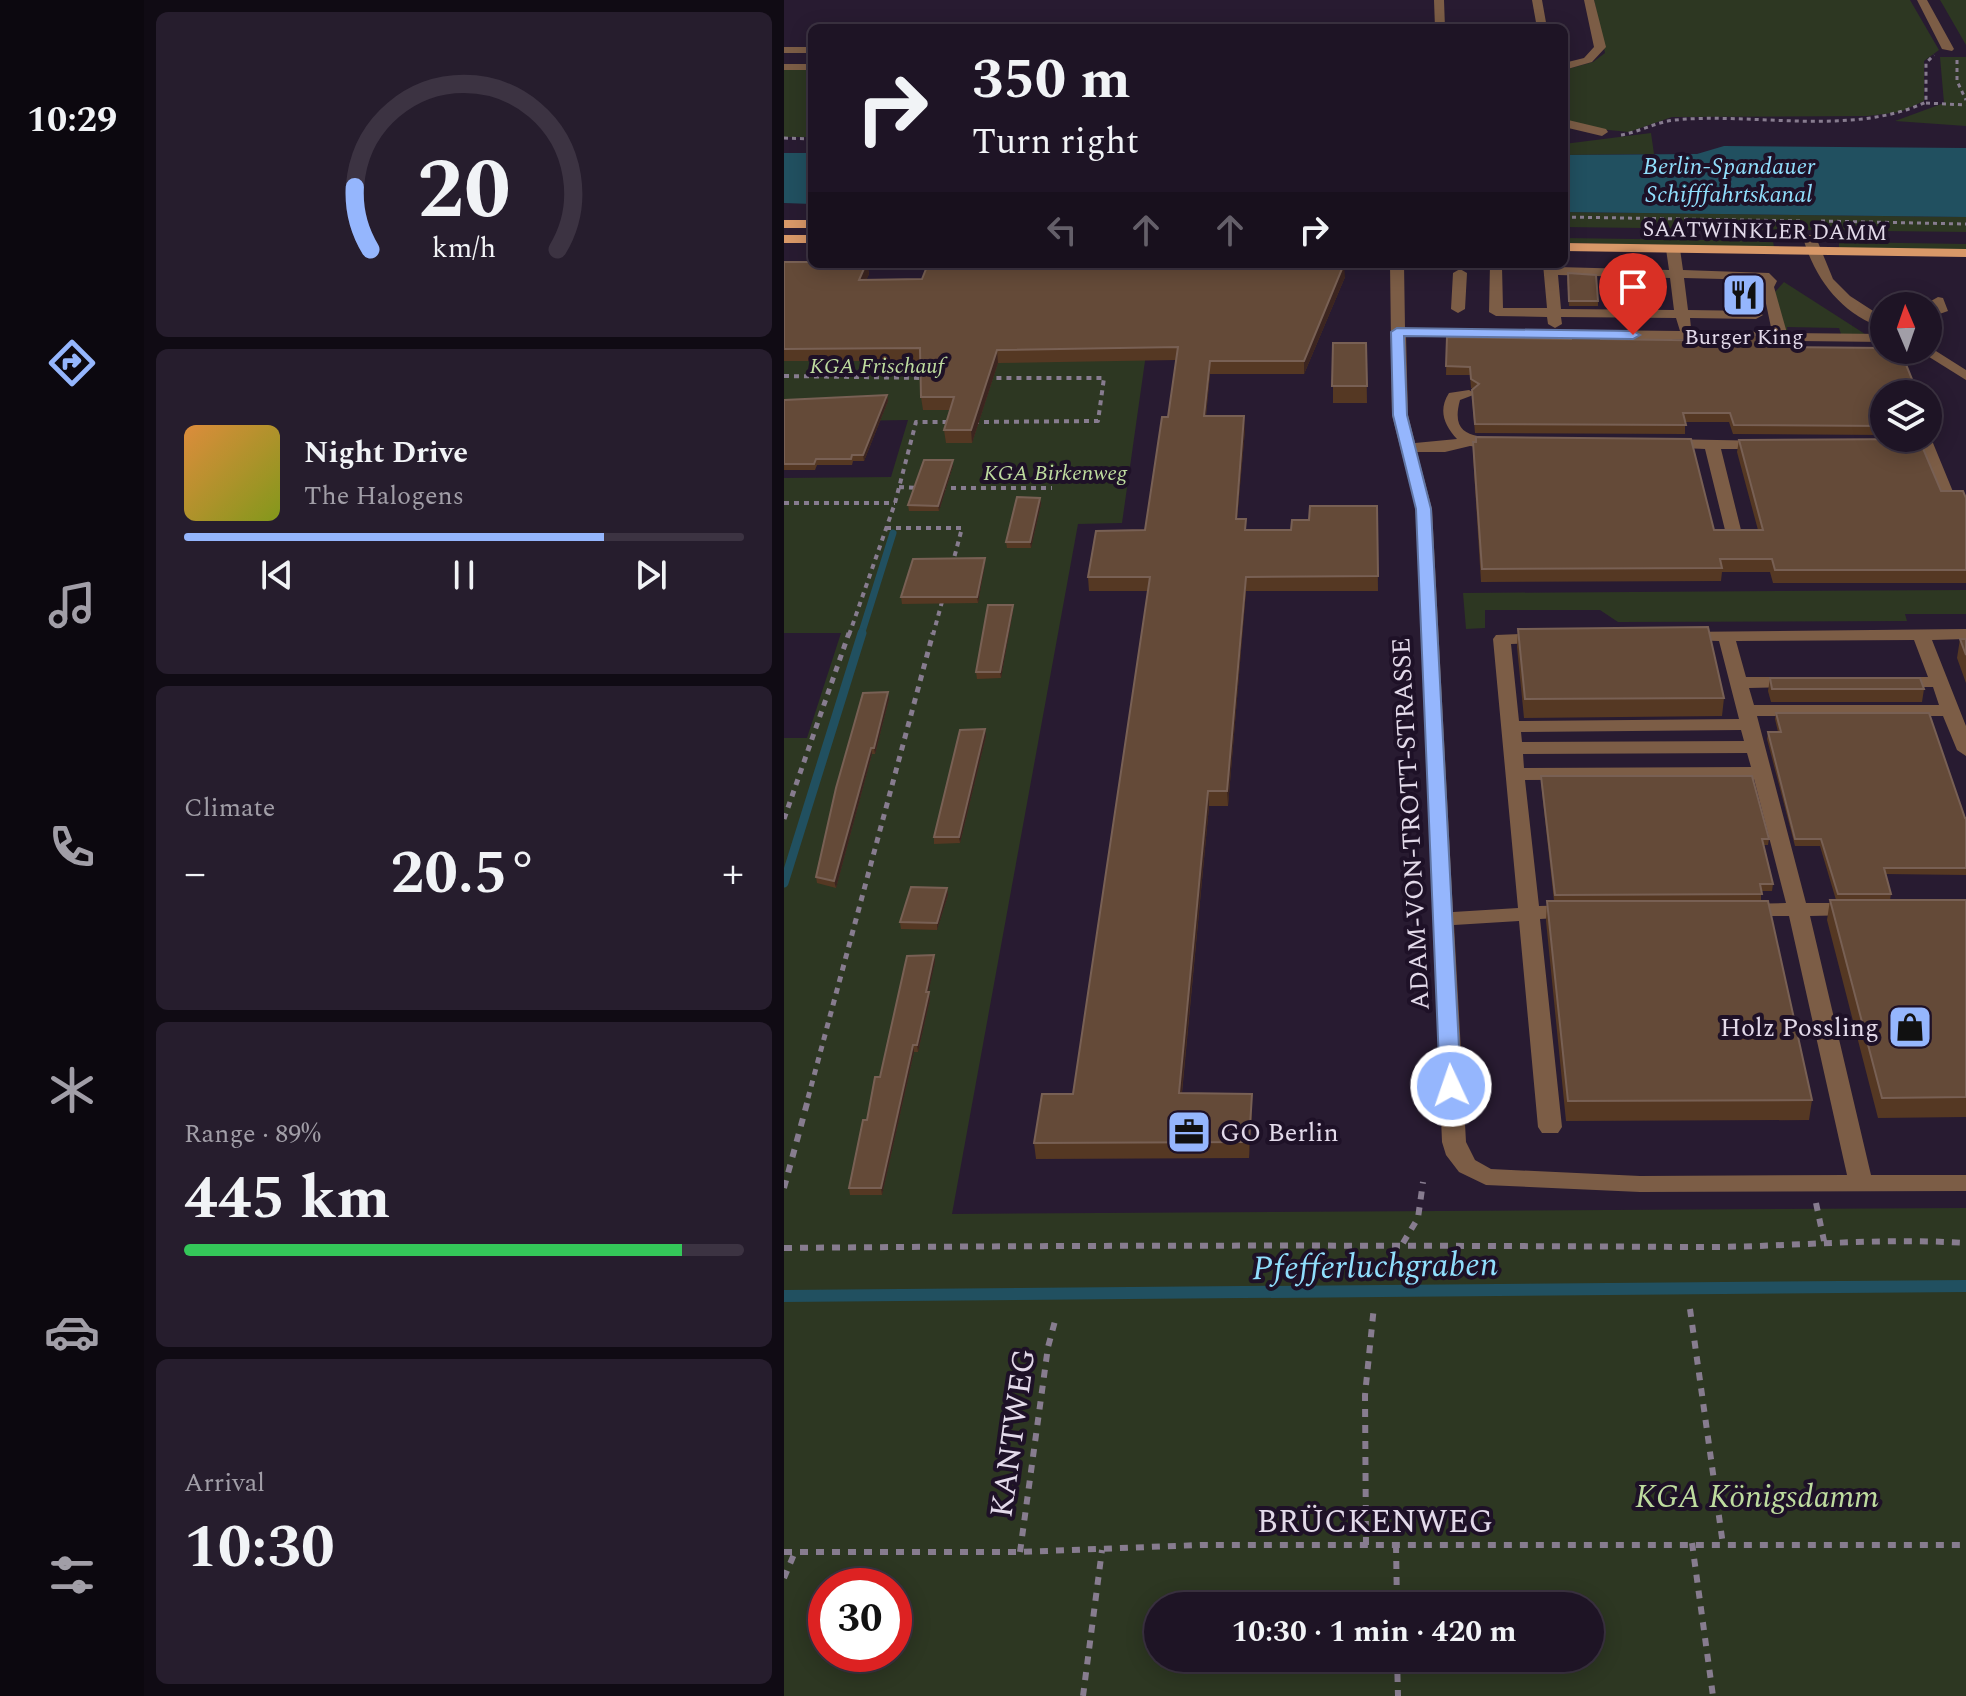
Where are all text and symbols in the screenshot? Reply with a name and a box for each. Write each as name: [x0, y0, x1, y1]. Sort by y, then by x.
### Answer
text: 350 m: [972, 38, 1131, 123]
icon: right: [840, 56, 944, 160]
text: 10:29: [27, 93, 117, 148]
text: Turn right: [972, 115, 1139, 170]
text: 20: [417, 128, 511, 255]
water label: Berlin-Spandauer Schifffahrtskanal: [1643, 149, 1816, 213]
icon: left: [1040, 208, 1084, 252]
icon: ahead: [1124, 208, 1168, 252]
icon: ahead: [1208, 208, 1252, 252]
icon: right: [1292, 208, 1336, 252]
street label: SAATWINKLER DAMM: [1642, 213, 1888, 250]
text: km/h: [432, 228, 496, 271]
pin: [1599, 253, 1667, 335]
icon: arrive: [1611, 265, 1655, 309]
restaurant icon: Burger King: [1720, 271, 1768, 319]
north arrow: [1870, 292, 1942, 364]
map controls: [1870, 292, 1942, 452]
place label: Burger King: [1684, 321, 1804, 354]
icon: directions: [44, 335, 100, 391]
park label: KGA Frischauf: [809, 350, 949, 383]
button: layers: [1870, 380, 1942, 452]
text: Night Drive: [304, 430, 468, 476]
park label: KGA Birkenweg: [983, 457, 1128, 490]
text: The Halogens: [304, 476, 464, 516]
icon: previous: [255, 553, 299, 597]
icon: pause: [442, 553, 486, 597]
icon: next: [629, 553, 673, 597]
icon: music: [44, 577, 100, 633]
street label: ADAM-VON-TROTT-STRASSE: [1381, 637, 1441, 1011]
text: Climate: [184, 788, 275, 828]
icon: phone: [44, 819, 100, 875]
text: 20.5°: [390, 828, 538, 920]
text: −: [184, 840, 206, 907]
text: +: [722, 840, 744, 907]
shop icon: Holz Possling: [1886, 1003, 1934, 1051]
place label: Holz Possling: [1720, 1008, 1879, 1048]
position arrow: [1409, 1044, 1493, 1128]
icon: climate: [44, 1062, 100, 1118]
office icon: GO Berlin: [1165, 1108, 1213, 1156]
place label: GO Berlin: [1220, 1113, 1339, 1153]
text: Range · 89%: [184, 1114, 321, 1154]
text: 445 km: [184, 1153, 390, 1245]
water label: Pfefferluchgraben: [1252, 1239, 1498, 1295]
icon: car: [44, 1304, 100, 1360]
street label: KANTWEG: [977, 1346, 1050, 1521]
text: Arrival: [184, 1463, 265, 1503]
park label: KGA Königsdamm: [1635, 1473, 1879, 1522]
street label: BRÜCKENWEG: [1257, 1498, 1493, 1547]
text: 10:30: [184, 1502, 335, 1594]
icon: filters: [44, 1547, 100, 1603]
speed limit sign: 30: [808, 1568, 912, 1672]
text: 10:30 · 1 min · 420 m: [1231, 1609, 1517, 1655]

